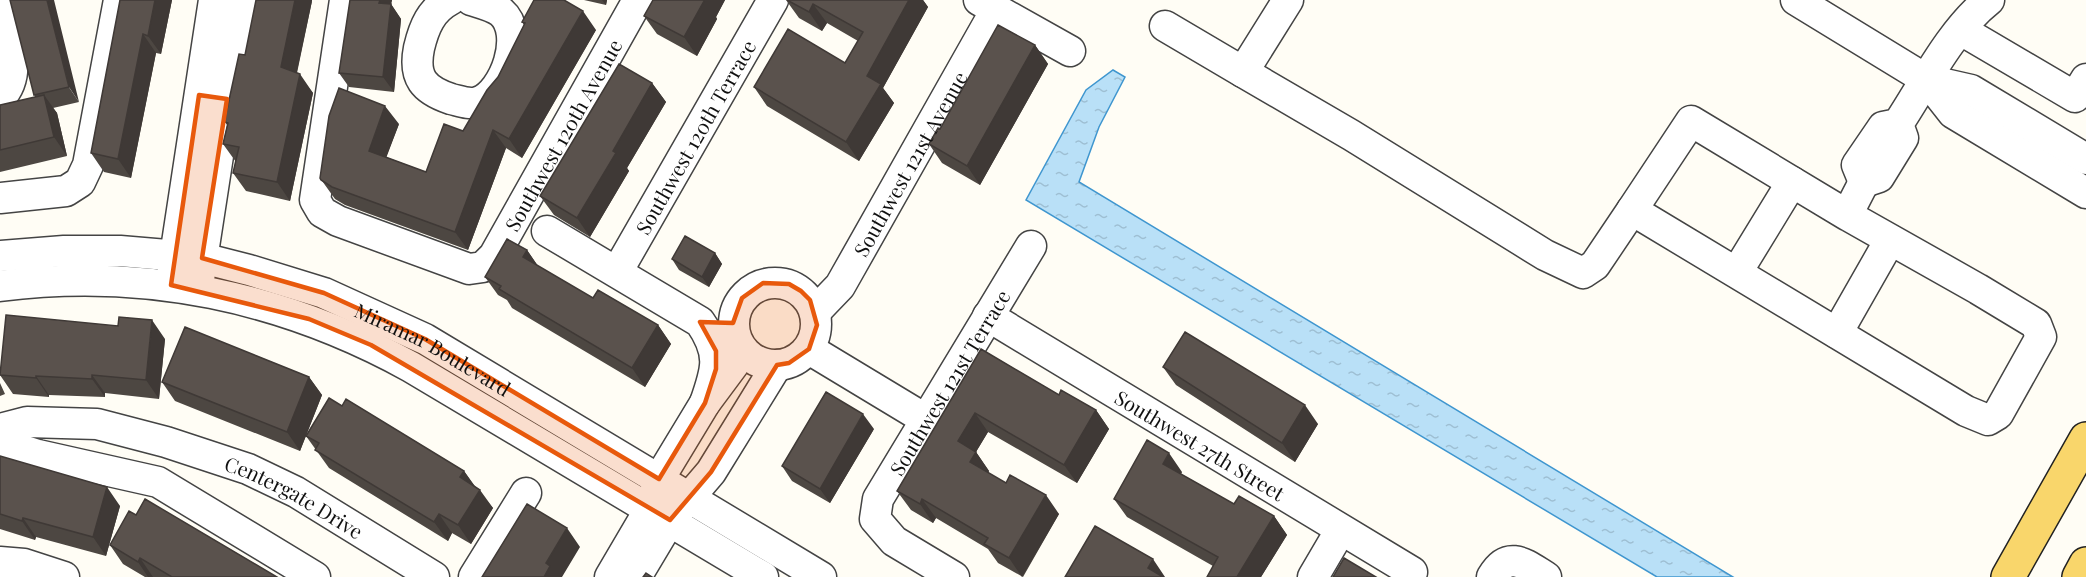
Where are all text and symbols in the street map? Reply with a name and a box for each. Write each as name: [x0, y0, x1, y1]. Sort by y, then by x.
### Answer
street label: Southwest 120th Avenue: [497, 34, 627, 235]
street label: Southwest 120th Terrace: [628, 35, 761, 239]
street label: Southwest 121st Avenue: [846, 66, 972, 261]
street label: Southwest 121st Terrace: [882, 284, 1015, 480]
street label: Miramar Boulevard: [351, 295, 517, 401]
street label: Southwest 27th Street: [1111, 383, 1291, 506]
street label: Centergate Drive: [222, 449, 369, 544]

